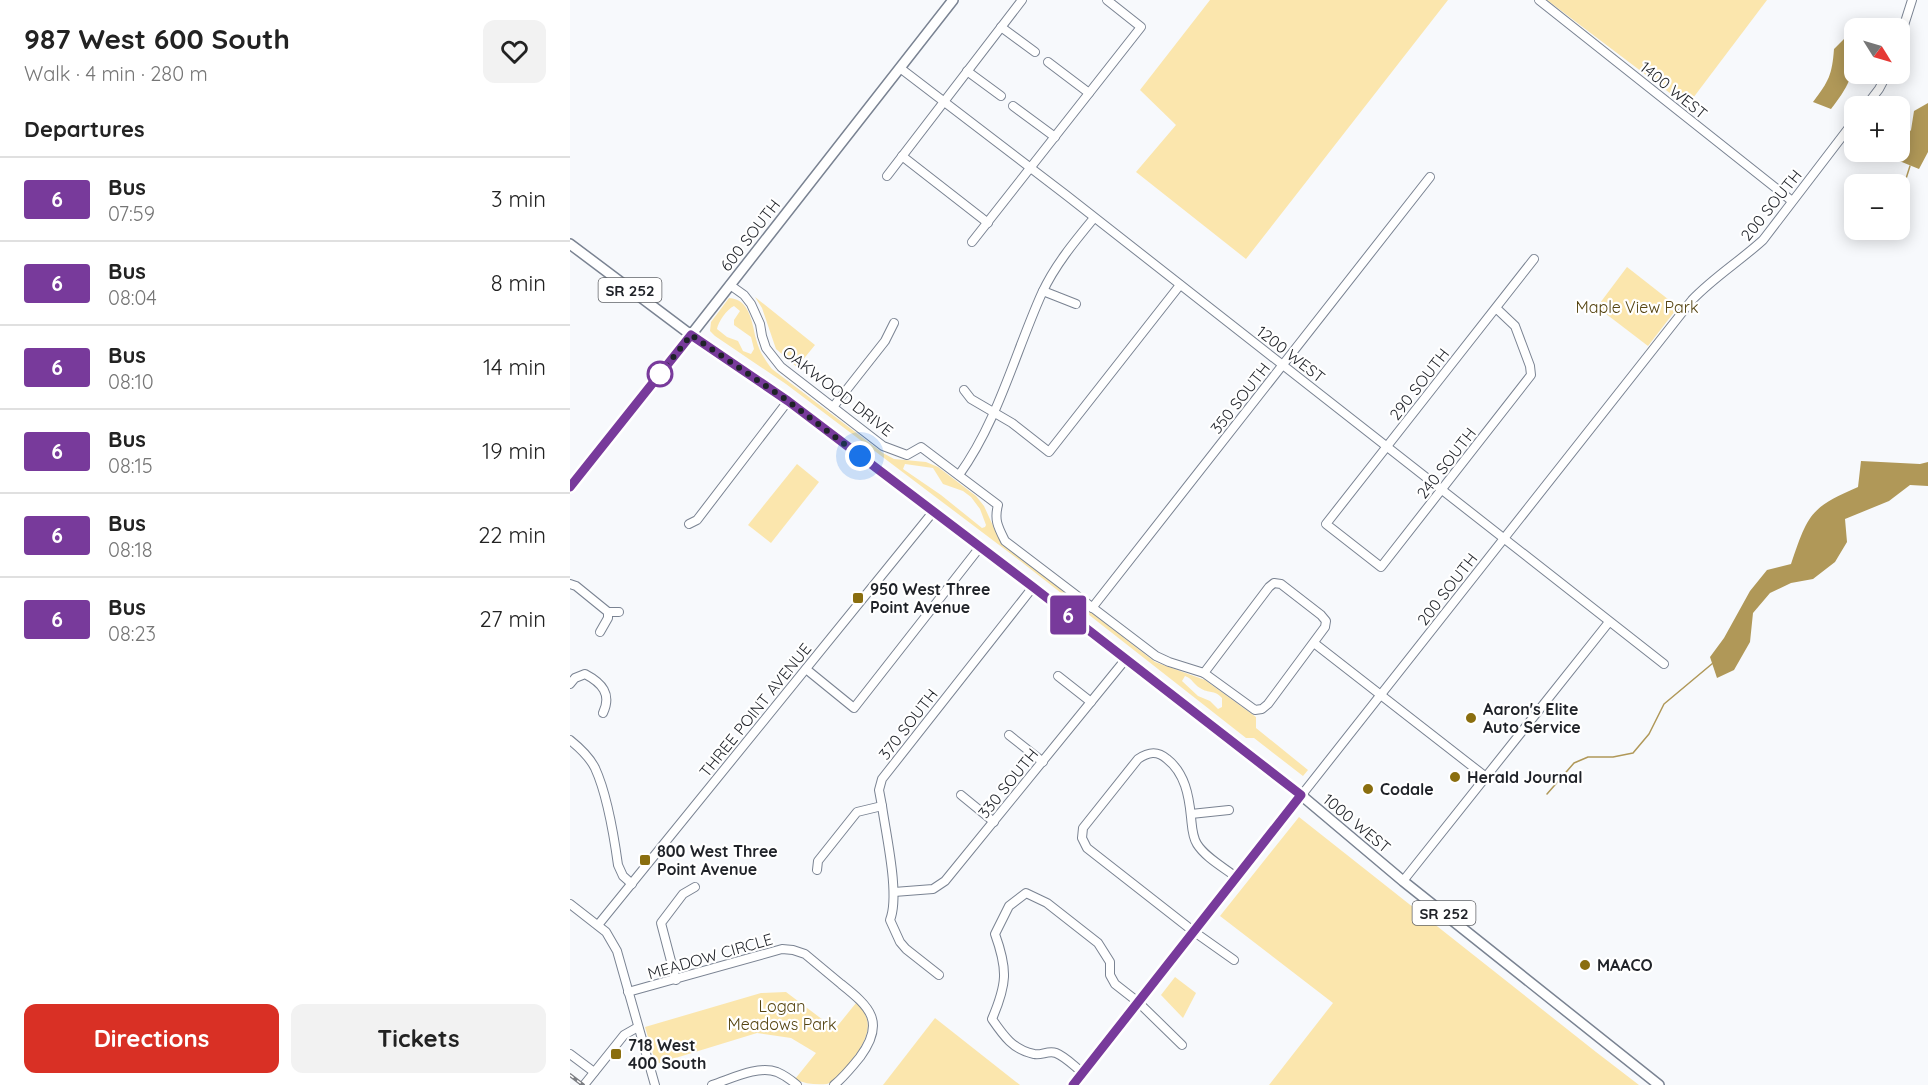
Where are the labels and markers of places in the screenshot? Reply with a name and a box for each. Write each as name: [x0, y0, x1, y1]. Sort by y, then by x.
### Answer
unlabelled marker: [647, 361, 673, 387]
place label: 950 West Three Point Avenue: [870, 579, 991, 617]
marker: 950 West Three Point Avenue: [851, 591, 865, 605]
place label: Aaron's Elite Auto Service: [1483, 699, 1581, 737]
marker: Aaron's Elite Auto Service: [1464, 711, 1478, 725]
place label: Herald Journal: [1467, 767, 1583, 787]
marker: Herald Journal: [1448, 770, 1462, 784]
place label: Codale: [1380, 779, 1434, 799]
marker: Codale: [1361, 782, 1375, 796]
place label: 800 West Three Point Avenue: [657, 841, 778, 879]
marker: 800 West Three Point Avenue: [638, 853, 652, 867]
place label: MAACO: [1597, 955, 1653, 975]
marker: MAACO: [1578, 958, 1592, 972]
place label: 718 West 400 South: [628, 1035, 706, 1073]
marker: 718 West 400 South: [609, 1047, 623, 1061]

